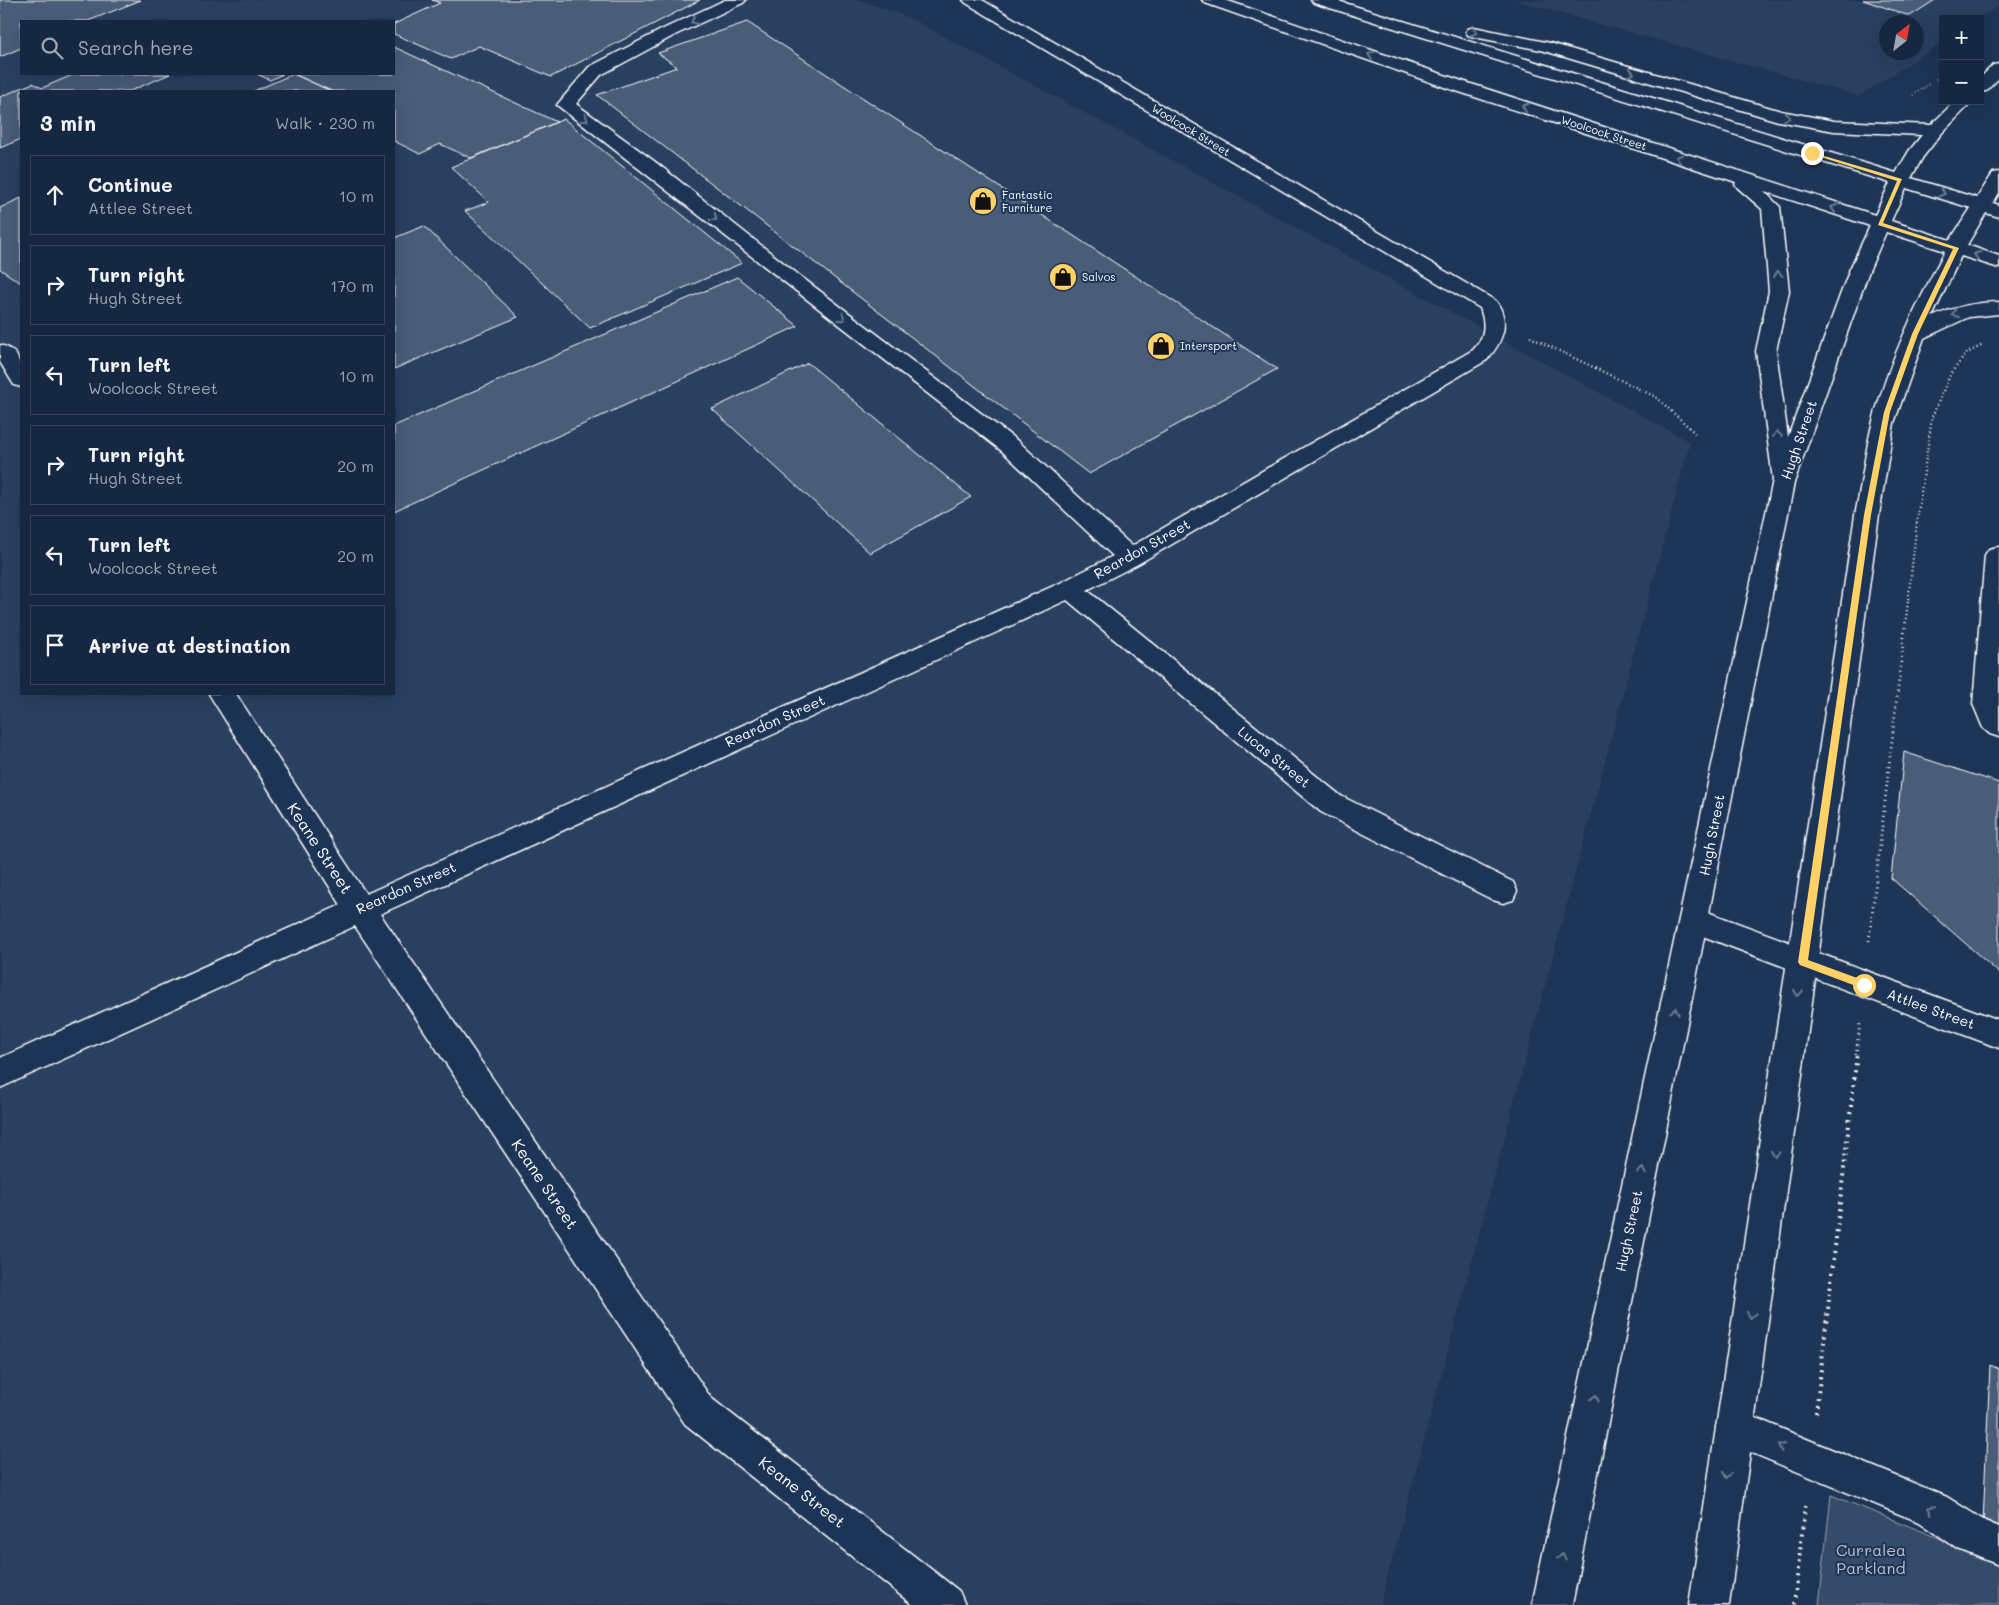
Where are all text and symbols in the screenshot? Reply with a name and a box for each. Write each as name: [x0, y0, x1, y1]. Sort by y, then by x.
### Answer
one-way arrow: [690, 14, 699, 25]
north arrow: [1879, 15, 1924, 60]
map controls: [1939, 15, 1984, 105]
button: +: [1939, 15, 1984, 60]
search box: [20, 20, 395, 75]
one-way arrow: [1470, 27, 1478, 37]
icon: search: [38, 34, 66, 62]
text: Search here: [78, 35, 194, 60]
one-way arrow: [1367, 51, 1376, 61]
button: −: [1939, 60, 1984, 105]
one-way arrow: [1627, 67, 1635, 77]
street label: Woolcock Street: [1149, 100, 1234, 159]
one-way arrow: [1521, 103, 1530, 113]
text: 3 min: [40, 109, 96, 136]
text: Walk · 230 m: [275, 112, 375, 133]
street label: Woolcock Street: [1559, 112, 1649, 154]
one-way arrow: [1783, 112, 1792, 122]
one-way arrow: [579, 114, 588, 122]
route end: [1801, 142, 1824, 165]
one-way arrow: [1676, 154, 1684, 164]
text: Continue: [88, 172, 173, 197]
icon: ahead: [41, 181, 69, 209]
text: 10 m: [339, 185, 374, 206]
shop icon: Fantastic Furniture: [968, 186, 998, 216]
place label: Fantastic Furniture: [1002, 187, 1053, 215]
one-way arrow: [1937, 188, 1945, 198]
text: Attlee Street: [88, 197, 193, 218]
one-way arrow: [1830, 204, 1838, 214]
one-way arrow: [708, 212, 717, 220]
one-way arrow: [1974, 250, 1982, 260]
text: Turn right: [88, 262, 185, 287]
shop icon: Salvos: [1048, 262, 1078, 292]
place label: Salvos: [1082, 269, 1116, 284]
one-way arrow: [1773, 270, 1784, 278]
icon: right: [41, 271, 69, 299]
text: 170 m: [330, 275, 374, 296]
text: Hugh Street: [88, 287, 183, 308]
one-way arrow: [1951, 308, 1960, 318]
one-way arrow: [836, 312, 845, 320]
shop icon: Intersport: [1146, 331, 1176, 361]
place label: Intersport: [1180, 338, 1237, 353]
text: Turn left: [88, 352, 171, 377]
icon: left: [41, 361, 69, 389]
text: 10 m: [339, 365, 374, 386]
text: Woolcock Street: [88, 377, 218, 398]
street label: Hugh Street: [1776, 398, 1821, 482]
one-way arrow: [1772, 430, 1783, 438]
text: Turn right: [88, 442, 185, 467]
icon: right: [41, 451, 69, 479]
text: 20 m: [337, 455, 374, 476]
text: Hugh Street: [88, 467, 183, 488]
street label: Reardon Street: [1090, 514, 1193, 583]
text: Turn left: [88, 532, 171, 557]
icon: left: [41, 541, 69, 569]
text: 20 m: [337, 545, 374, 566]
text: Woolcock Street: [88, 557, 218, 578]
icon: arrive: [41, 631, 69, 659]
text: Arrive at destination: [88, 633, 291, 658]
street label: Reardon Street: [722, 690, 828, 751]
street label: Lucas Street: [1234, 722, 1314, 792]
street label: Hugh Street: [1694, 793, 1729, 877]
street label: Keane Street: [283, 798, 358, 897]
street label: Reardon Street: [353, 857, 459, 918]
route start: [1853, 974, 1876, 997]
street label: Attlee Street: [1885, 984, 1978, 1033]
one-way arrow: [1794, 989, 1804, 997]
one-way arrow: [1669, 1007, 1680, 1016]
street label: Keane Street: [508, 1135, 583, 1233]
one-way arrow: [1770, 1149, 1780, 1158]
one-way arrow: [1636, 1166, 1647, 1175]
street label: Hugh Street: [1611, 1188, 1646, 1273]
one-way arrow: [1746, 1310, 1756, 1319]
one-way arrow: [1589, 1394, 1599, 1403]
one-way arrow: [1777, 1442, 1786, 1453]
street label: Keane Street: [755, 1451, 850, 1532]
one-way arrow: [1723, 1471, 1733, 1480]
one-way arrow: [1927, 1505, 1936, 1515]
park label: Curralea Parkland: [1836, 1539, 1906, 1578]
one-way arrow: [1556, 1553, 1566, 1562]

